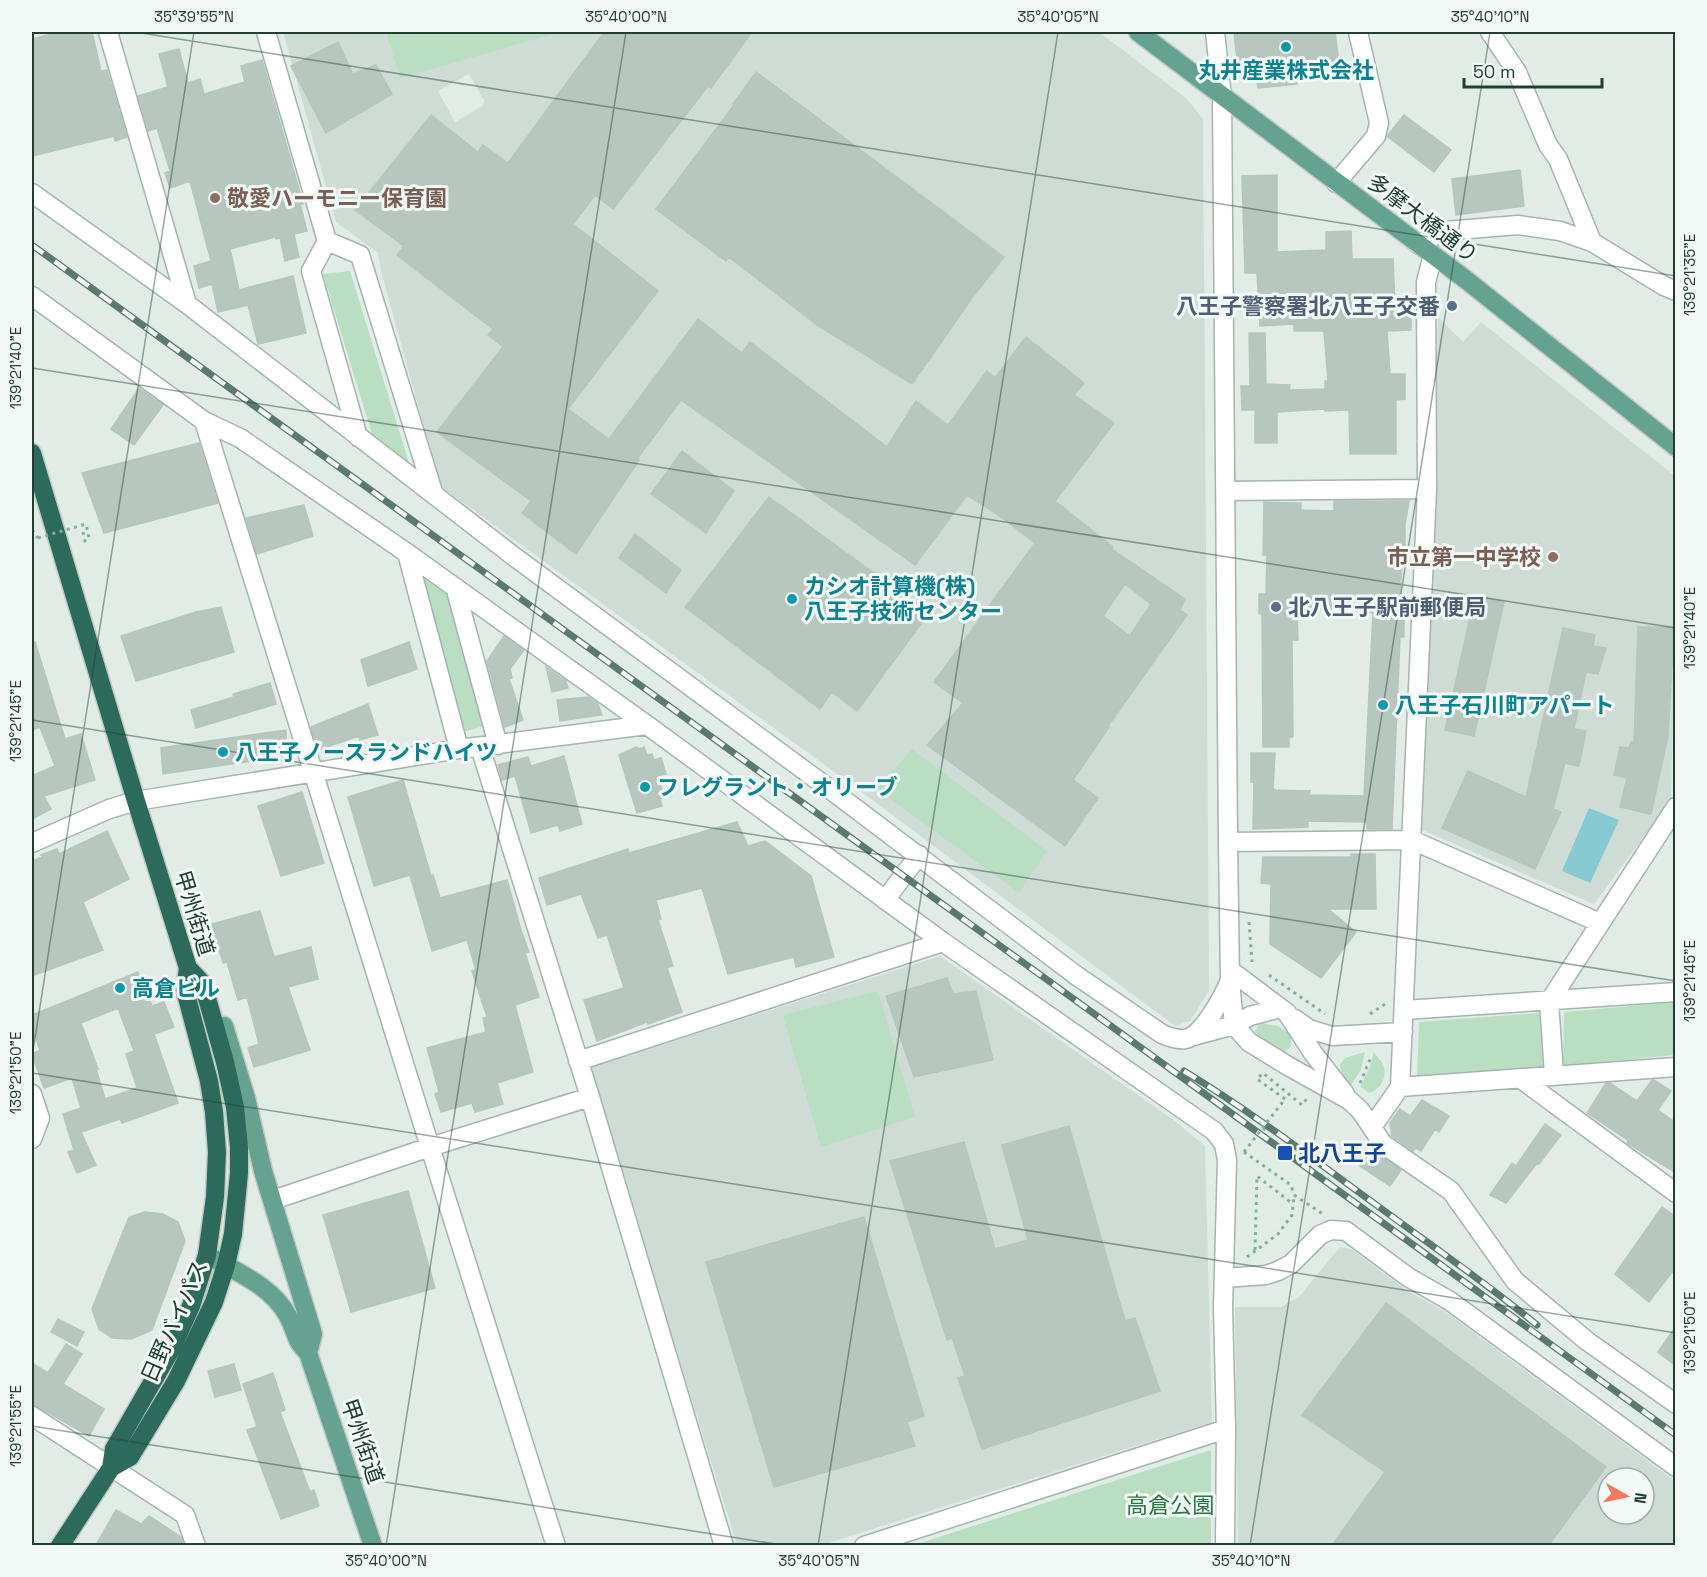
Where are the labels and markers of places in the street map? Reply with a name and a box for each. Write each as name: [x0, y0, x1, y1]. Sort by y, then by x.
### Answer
marker: 丸井産業株式会社: [1279, 40, 1293, 54]
place label: 丸井産業株式会社: [1198, 56, 1374, 84]
place label: 敬愛ハーモニー保育園: [227, 184, 447, 212]
marker: 敬愛ハーモニー保育園: [208, 191, 222, 205]
place label: 八王子警察署北八王子交番: [1176, 292, 1440, 320]
marker: 八王子警察署北八王子交番: [1445, 299, 1459, 313]
place label: 市立第一中学校: [1387, 543, 1541, 571]
marker: 市立第一中学校: [1546, 550, 1560, 564]
place label: カシオ計算機(株) 八王子技術センター: [804, 572, 1002, 625]
marker: カシオ計算機(株) 八王子技術センター: [785, 592, 799, 606]
place label: 北八王子駅前郵便局: [1288, 593, 1486, 621]
marker: 北八王子駅前郵便局: [1269, 600, 1283, 614]
place label: 八王子石川町アパート: [1395, 691, 1615, 719]
marker: 八王子石川町アパート: [1376, 698, 1390, 712]
place label: 八王子ノースランドハイツ: [235, 738, 497, 766]
marker: 八王子ノースランドハイツ: [216, 745, 230, 759]
place label: フレグラント・オリーブ: [657, 773, 898, 801]
marker: フレグラント・オリーブ: [638, 780, 652, 794]
place label: 高倉ビル: [132, 974, 220, 1002]
marker: 高倉ビル: [113, 981, 127, 995]
place label: 北八王子: [1298, 1139, 1386, 1167]
marker: 北八王子: [1276, 1144, 1294, 1162]

